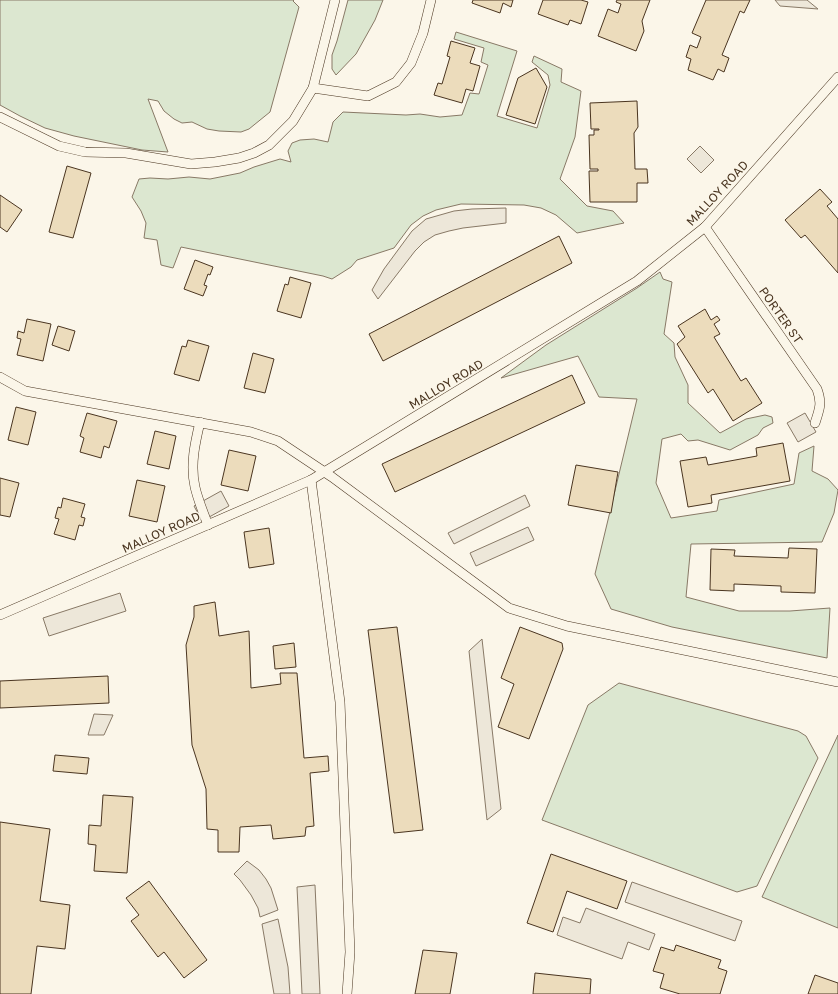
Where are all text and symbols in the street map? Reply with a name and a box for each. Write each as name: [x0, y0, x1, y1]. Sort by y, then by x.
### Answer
street label: MALLOY ROAD: [683, 157, 751, 229]
street label: PORTER ST: [756, 284, 806, 347]
street label: MALLOY ROAD: [406, 356, 486, 412]
street label: MALLOY ROAD: [120, 508, 202, 556]

